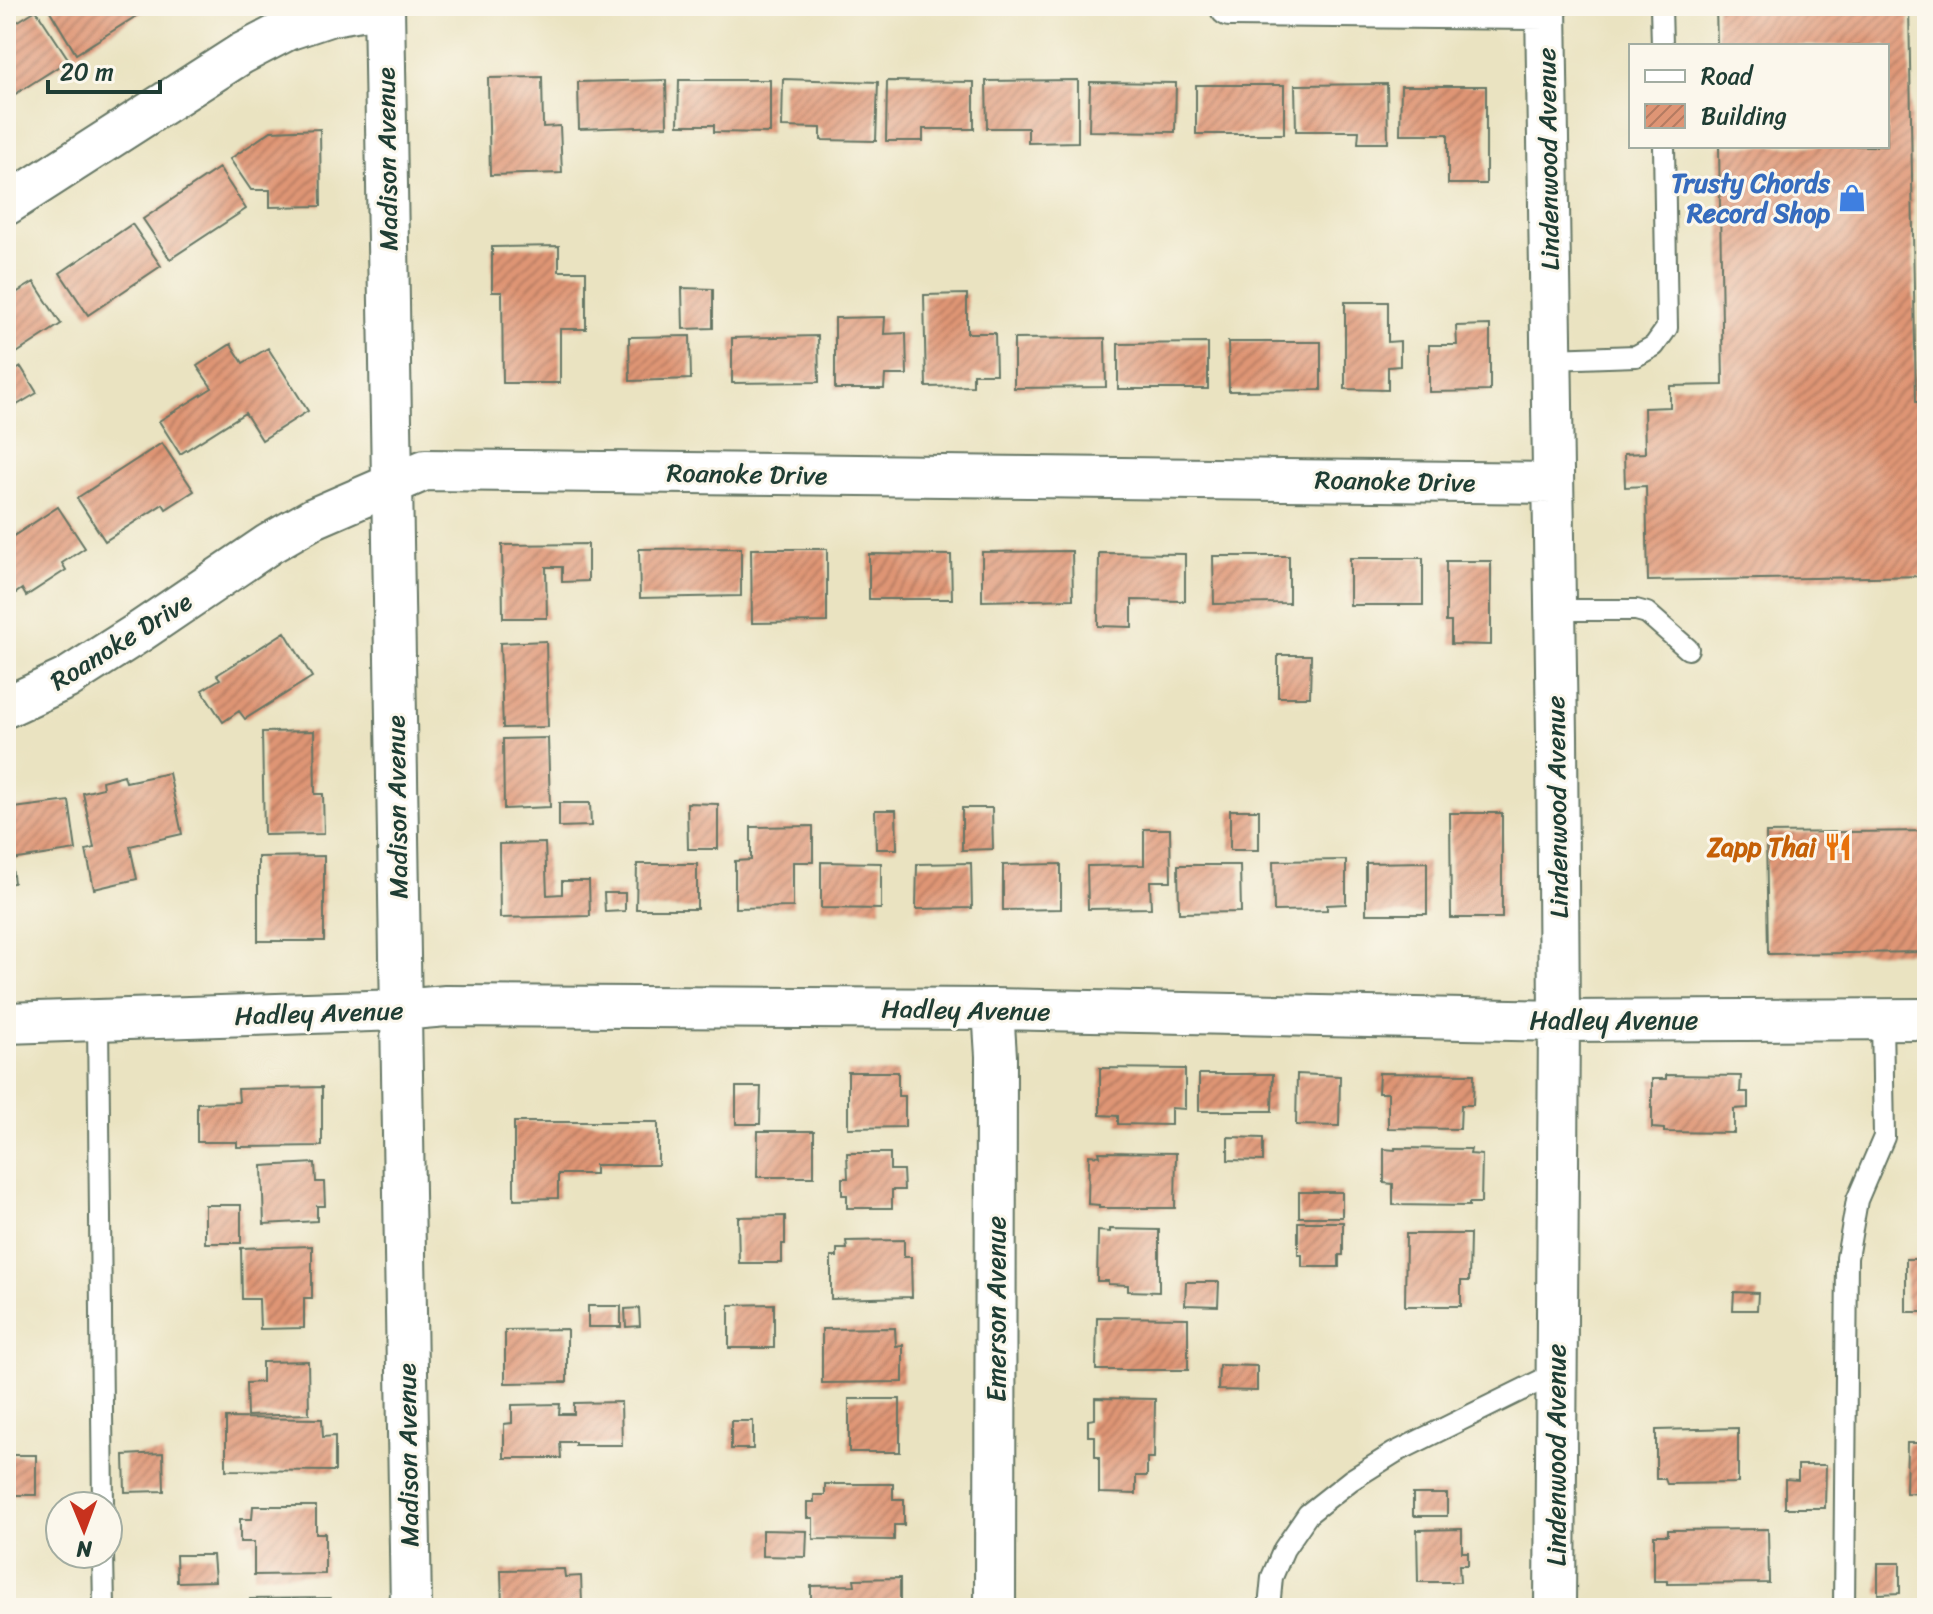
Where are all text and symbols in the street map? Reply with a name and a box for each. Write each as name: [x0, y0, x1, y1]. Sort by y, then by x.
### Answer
scale bar: [48, 44, 160, 94]
legend: [1629, 44, 1889, 148]
street label: Lindenwood Avenue: [1523, 47, 1573, 271]
text: 20 m: [60, 51, 114, 93]
text: Road: [1701, 55, 1755, 97]
street label: Madison Avenue: [362, 66, 412, 251]
text: Building: [1701, 95, 1787, 137]
place label: Trusty Chords Record Shop: [1671, 160, 1831, 236]
shop icon: Trusty Chords Record Shop: [1837, 183, 1867, 213]
street label: Roanoke Drive: [666, 450, 828, 498]
street label: Roanoke Drive: [1314, 457, 1476, 505]
street label: Roanoke Drive: [41, 579, 202, 703]
street label: Lindenwood Avenue: [1532, 695, 1582, 919]
street label: Madison Avenue: [372, 714, 422, 899]
place label: Zapp Thai: [1706, 824, 1818, 870]
restaurant icon: Zapp Thai: [1823, 832, 1853, 862]
street label: Hadley Avenue: [881, 986, 1051, 1034]
street label: Hadley Avenue: [234, 987, 404, 1039]
street label: Hadley Avenue: [1529, 997, 1699, 1043]
street label: Emerson Avenue: [973, 1216, 1019, 1402]
street label: Lindenwood Avenue: [1533, 1344, 1579, 1566]
street label: Madison Avenue: [383, 1362, 433, 1547]
north arrow: [44, 1490, 124, 1570]
text: N: [76, 1530, 93, 1569]

